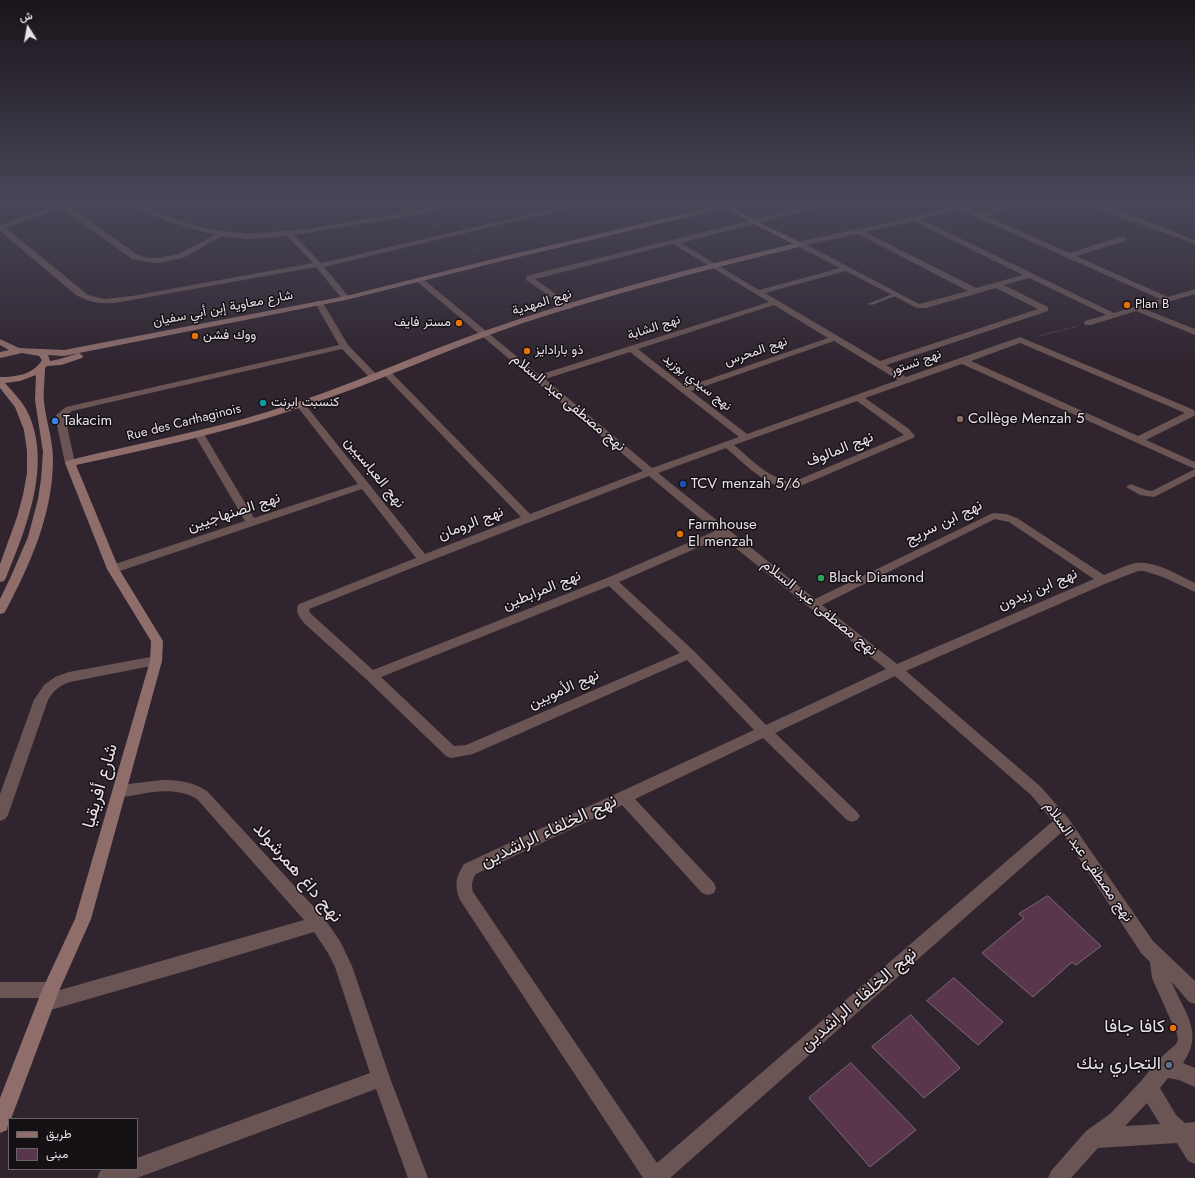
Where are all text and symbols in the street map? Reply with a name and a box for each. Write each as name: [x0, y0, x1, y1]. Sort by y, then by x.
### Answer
text: ش: [18, 7, 34, 25]
north arrow: [8, 8, 48, 48]
street label: نهج المهدية: [510, 287, 574, 319]
street label: شارع معاوية إبن أبي سفيان: [152, 288, 294, 330]
place label: Plan B: [1135, 297, 1169, 313]
marker: Plan B: [1122, 300, 1132, 310]
street label: نهج الشابة: [626, 312, 682, 344]
place label: مستر فايف: [394, 315, 451, 331]
marker: مستر فايف: [454, 318, 464, 328]
place label: ووك فشن: [203, 328, 256, 344]
marker: ووك فشن: [190, 331, 200, 341]
street label: نهج المحرس: [723, 334, 789, 370]
place label: ذو بارادايز: [535, 343, 583, 359]
marker: ذو بارادايز: [522, 346, 532, 356]
street label: نهج تستور: [888, 347, 944, 379]
street label: نهج مصطفى عبد السلام: [507, 350, 629, 456]
street label: نهج سيدي بوزيد: [659, 351, 735, 415]
place label: كنسبت ابرنت: [271, 395, 339, 411]
marker: كنسبت ابرنت: [258, 398, 268, 408]
street label: Rue des Carthaginois: [125, 401, 243, 445]
place label: Collège Menzah 5: [968, 410, 1085, 428]
place label: Takacim: [63, 412, 112, 430]
marker: Collège Menzah 5: [955, 414, 965, 424]
marker: Takacim: [50, 416, 60, 426]
street label: نهج المالوف: [804, 428, 876, 472]
street label: نهج العباسيين: [340, 434, 408, 512]
place label: TCV menzah 5/6: [691, 475, 800, 493]
marker: TCV menzah 5/6: [678, 479, 688, 489]
street label: نهج الصنهاجيين: [185, 490, 283, 536]
street label: نهج ابن سريج: [903, 497, 985, 549]
street label: نهج الرومان: [436, 503, 506, 545]
place label: Farmhouse El menzah: [688, 516, 757, 551]
marker: Farmhouse El menzah: [675, 529, 685, 539]
street label: نهج مصطفى عبد السلام: [758, 556, 880, 660]
street label: نهج ابن زيدون: [996, 565, 1080, 615]
street label: نهج المرابطين: [500, 567, 584, 615]
place label: Black Diamond: [829, 569, 924, 587]
marker: Black Diamond: [816, 573, 826, 583]
street label: نهج الأمويين: [526, 666, 602, 714]
street label: شارع أفريقيا: [79, 741, 123, 831]
street label: نهج الخلفاء الراشدين: [477, 791, 621, 873]
street label: نهج مصطفى عبد السلام: [1040, 798, 1136, 926]
street label: نهج داغ همرشولد: [248, 818, 346, 928]
street label: نهج الخلفاء الراشدين: [796, 943, 922, 1057]
place label: كافا جافا: [1104, 1017, 1165, 1039]
marker: كافا جافا: [1168, 1023, 1178, 1033]
place label: التجاري بنك: [1076, 1054, 1161, 1076]
marker: التجاري بنك: [1164, 1060, 1174, 1070]
legend: [8, 1118, 138, 1170]
text: طريق: [46, 1125, 71, 1143]
text: مبنى: [46, 1145, 68, 1163]

